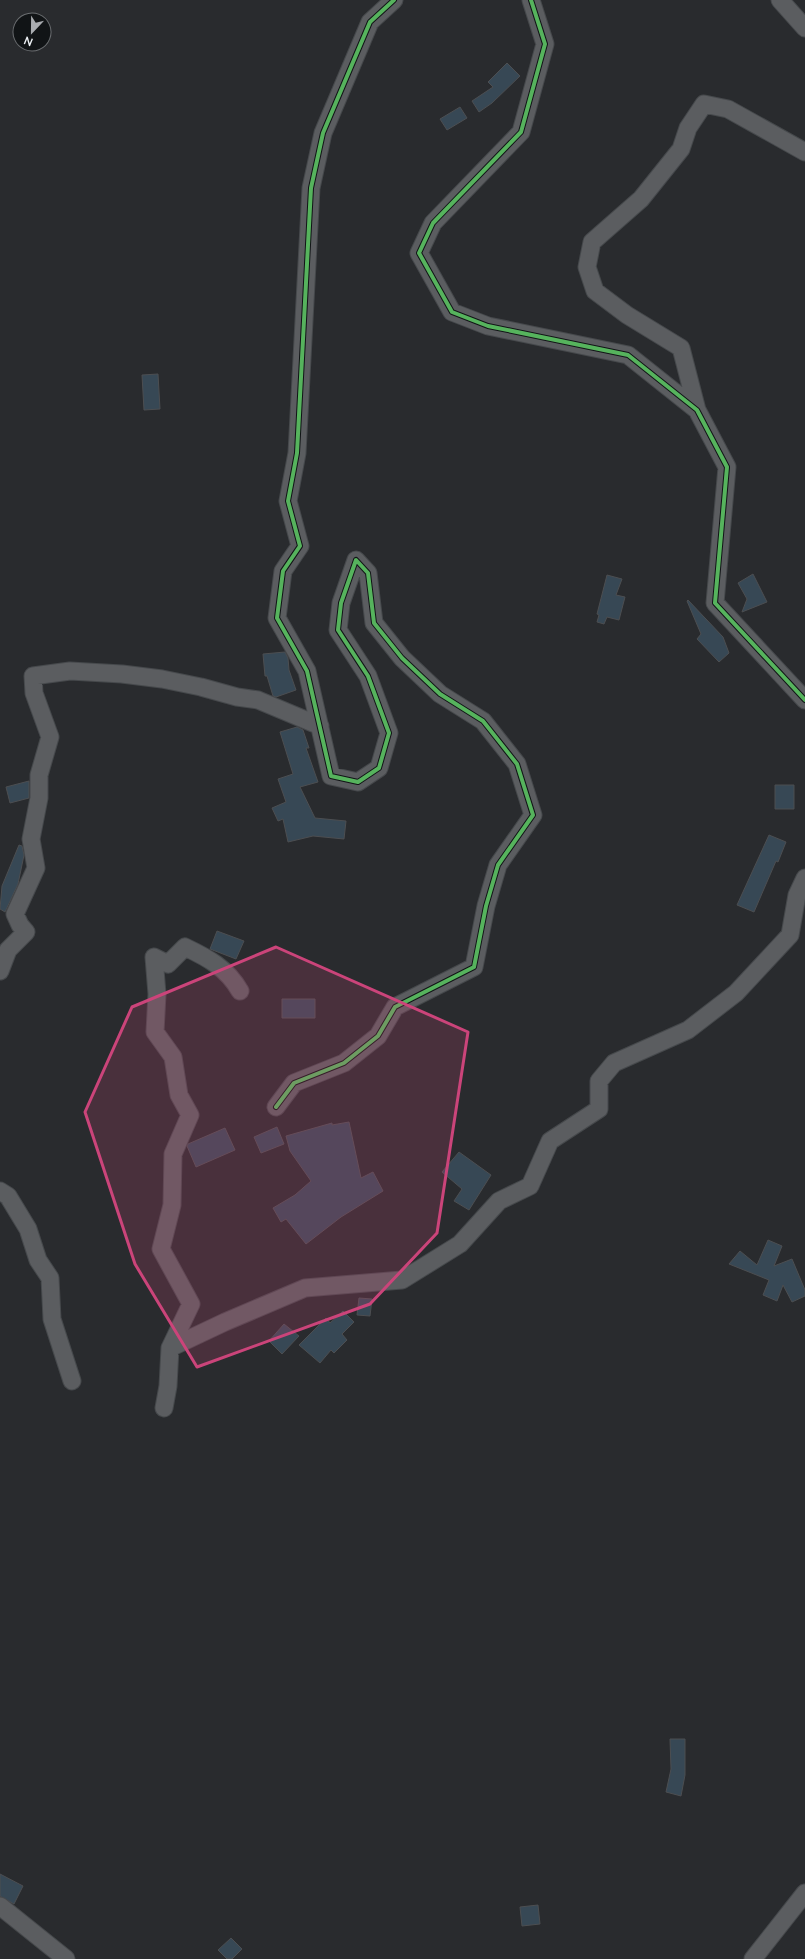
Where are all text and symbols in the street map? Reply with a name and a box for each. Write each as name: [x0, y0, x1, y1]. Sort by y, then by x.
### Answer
north arrow: [12, 12, 52, 52]
text: N: [22, 34, 34, 49]

